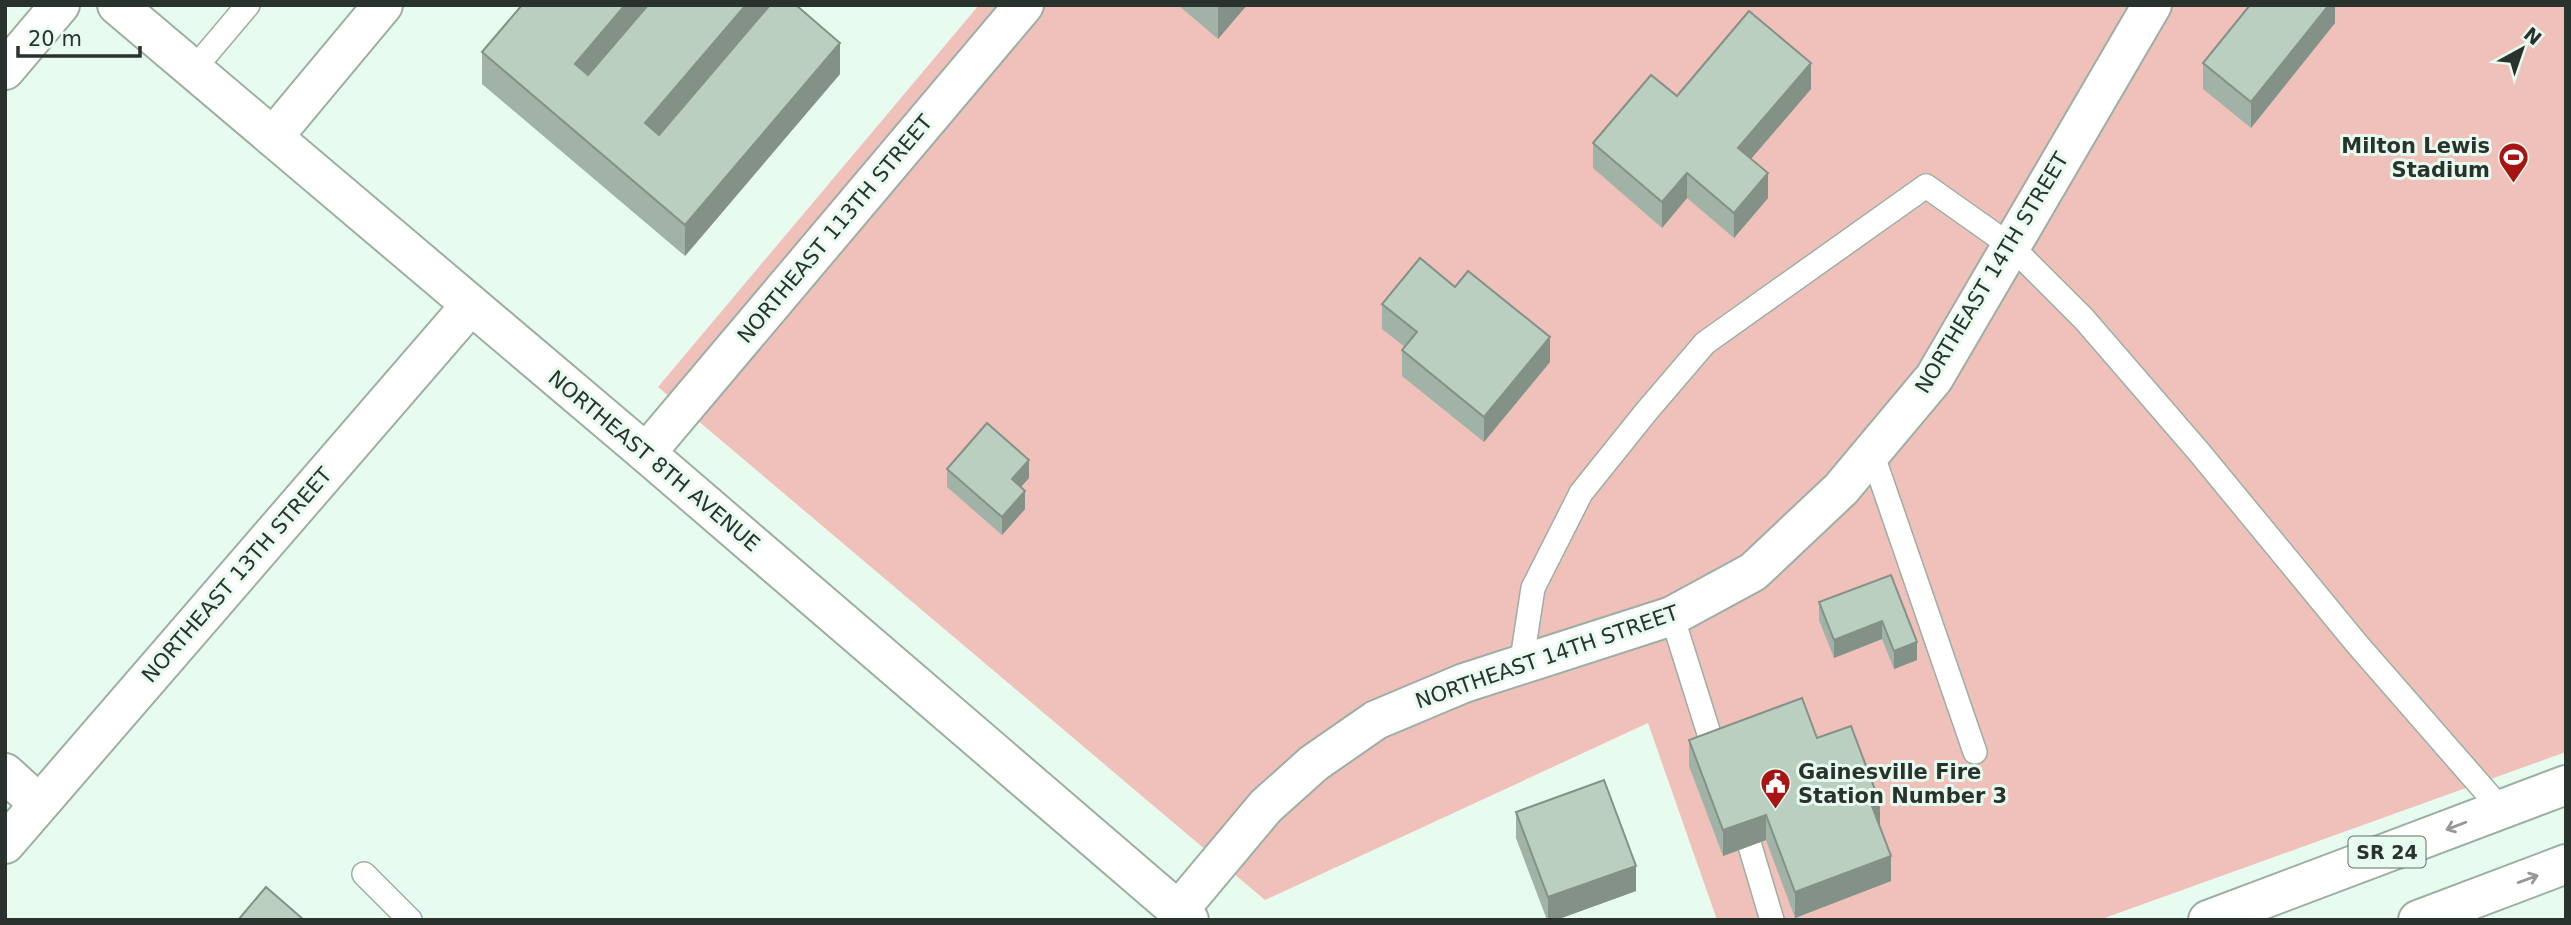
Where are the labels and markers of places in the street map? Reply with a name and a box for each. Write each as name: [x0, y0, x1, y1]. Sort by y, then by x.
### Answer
place label: Milton Lewis Stadium: [2341, 134, 2490, 182]
sports icon: Milton Lewis Stadium: [2496, 141, 2530, 185]
place label: Gainesville Fire Station Number 3: [1798, 760, 2007, 808]
public building icon: Gainesville Fire Station Number 3: [1758, 767, 1792, 811]

